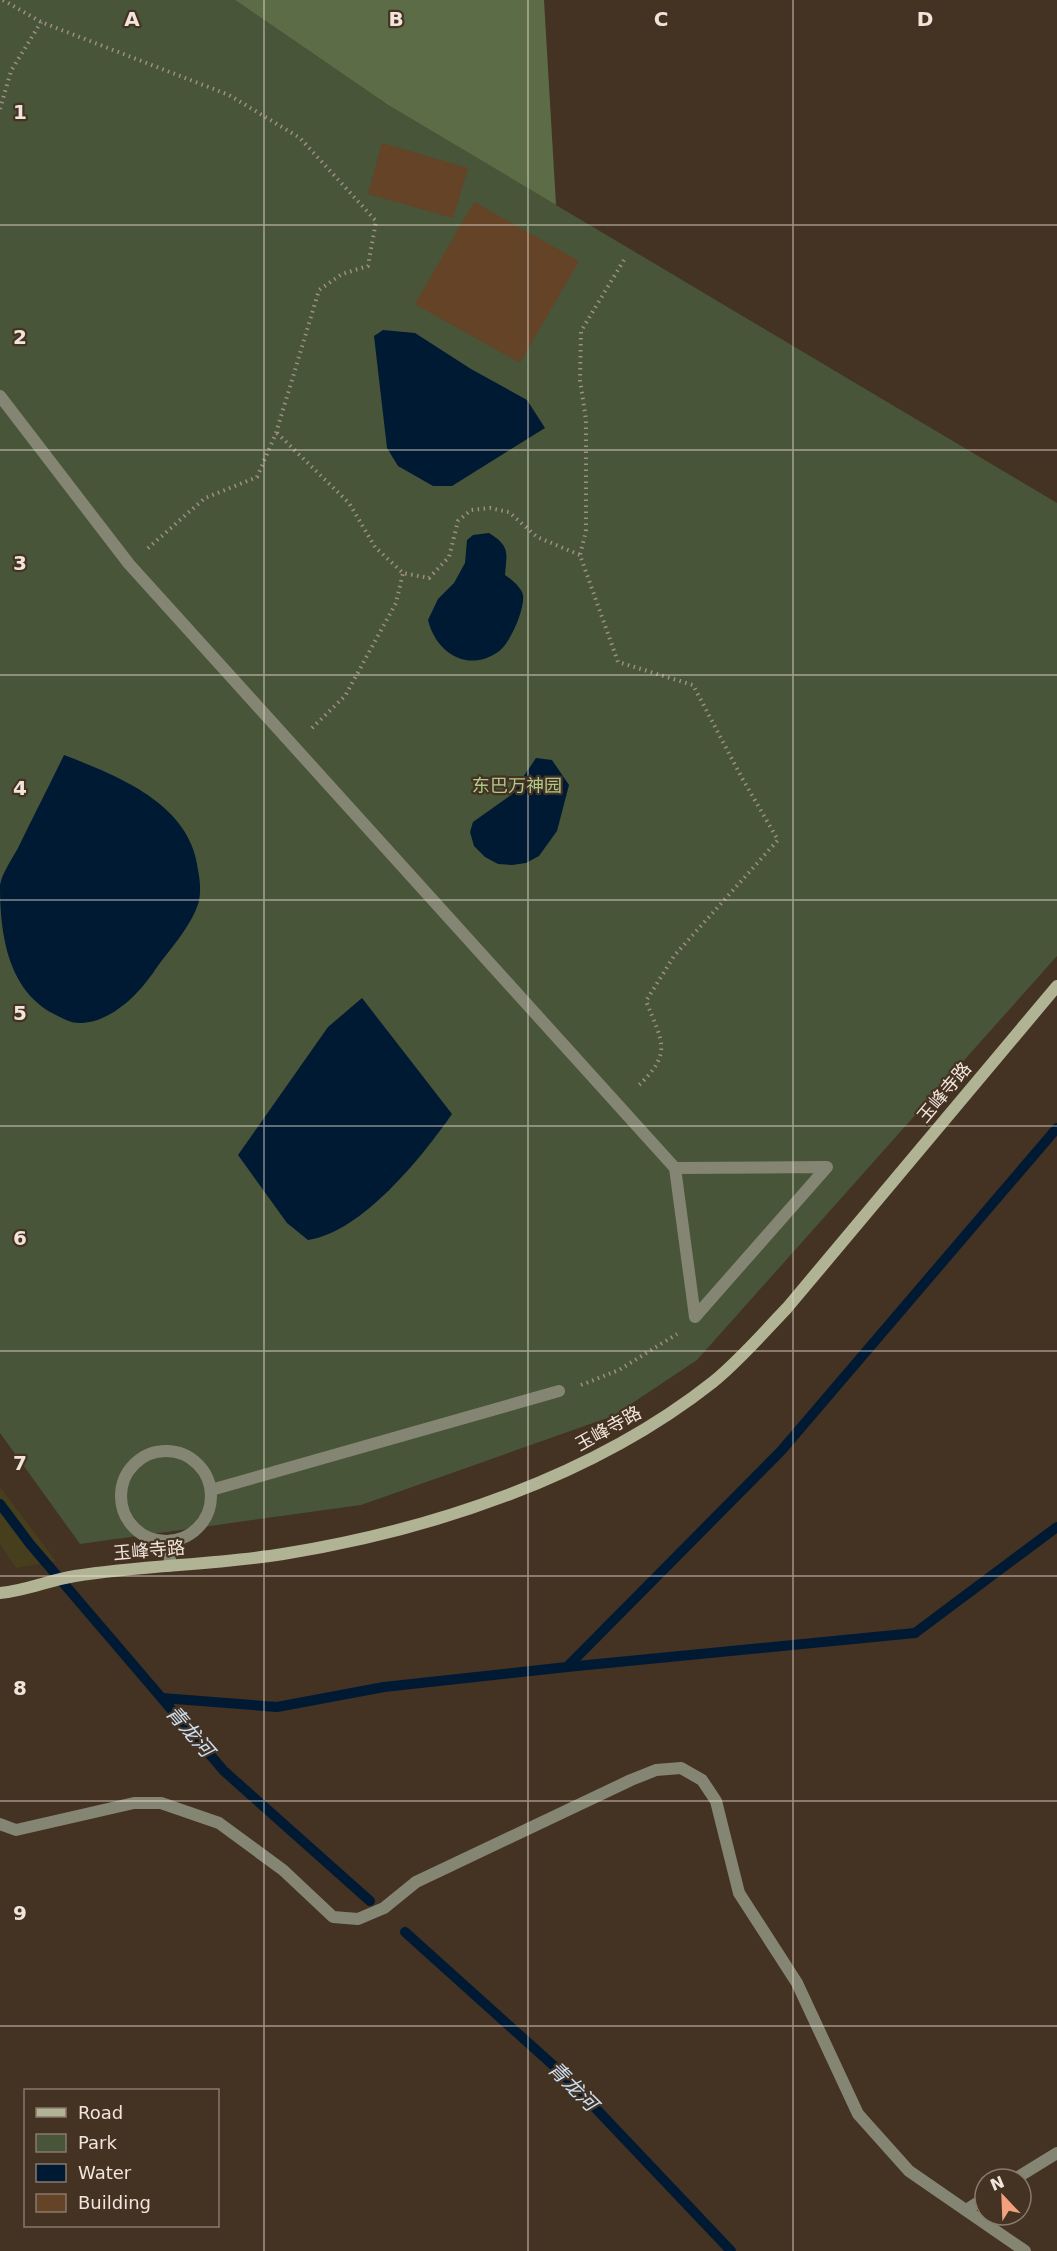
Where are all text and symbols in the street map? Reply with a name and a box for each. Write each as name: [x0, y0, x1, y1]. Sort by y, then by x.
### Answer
text: A: [124, 7, 140, 31]
text: B: [388, 7, 404, 31]
text: C: [654, 7, 668, 31]
text: D: [917, 7, 933, 31]
text: 1: [13, 100, 27, 124]
text: 2: [13, 325, 27, 349]
text: 3: [13, 551, 27, 575]
park label: 东巴万神园: [472, 775, 562, 796]
text: 4: [13, 776, 27, 800]
text: 5: [13, 1001, 27, 1025]
street label: 玉峰寺路: [913, 1058, 975, 1126]
text: 6: [13, 1226, 27, 1250]
street label: 玉峰寺路: [571, 1401, 645, 1455]
text: 7: [13, 1451, 27, 1475]
street label: 玉峰寺路: [112, 1536, 186, 1564]
text: 8: [13, 1676, 27, 1700]
water label: 青龙河: [161, 1700, 221, 1765]
text: 9: [13, 1901, 27, 1925]
water label: 青龙河: [543, 2056, 606, 2119]
legend: [24, 2089, 219, 2227]
text: Road: [78, 2102, 123, 2123]
text: Park: [78, 2132, 117, 2153]
text: Water: [78, 2162, 132, 2183]
north arrow: [973, 2167, 1033, 2227]
text: N: [987, 2172, 1007, 2195]
text: Building: [78, 2192, 151, 2213]

